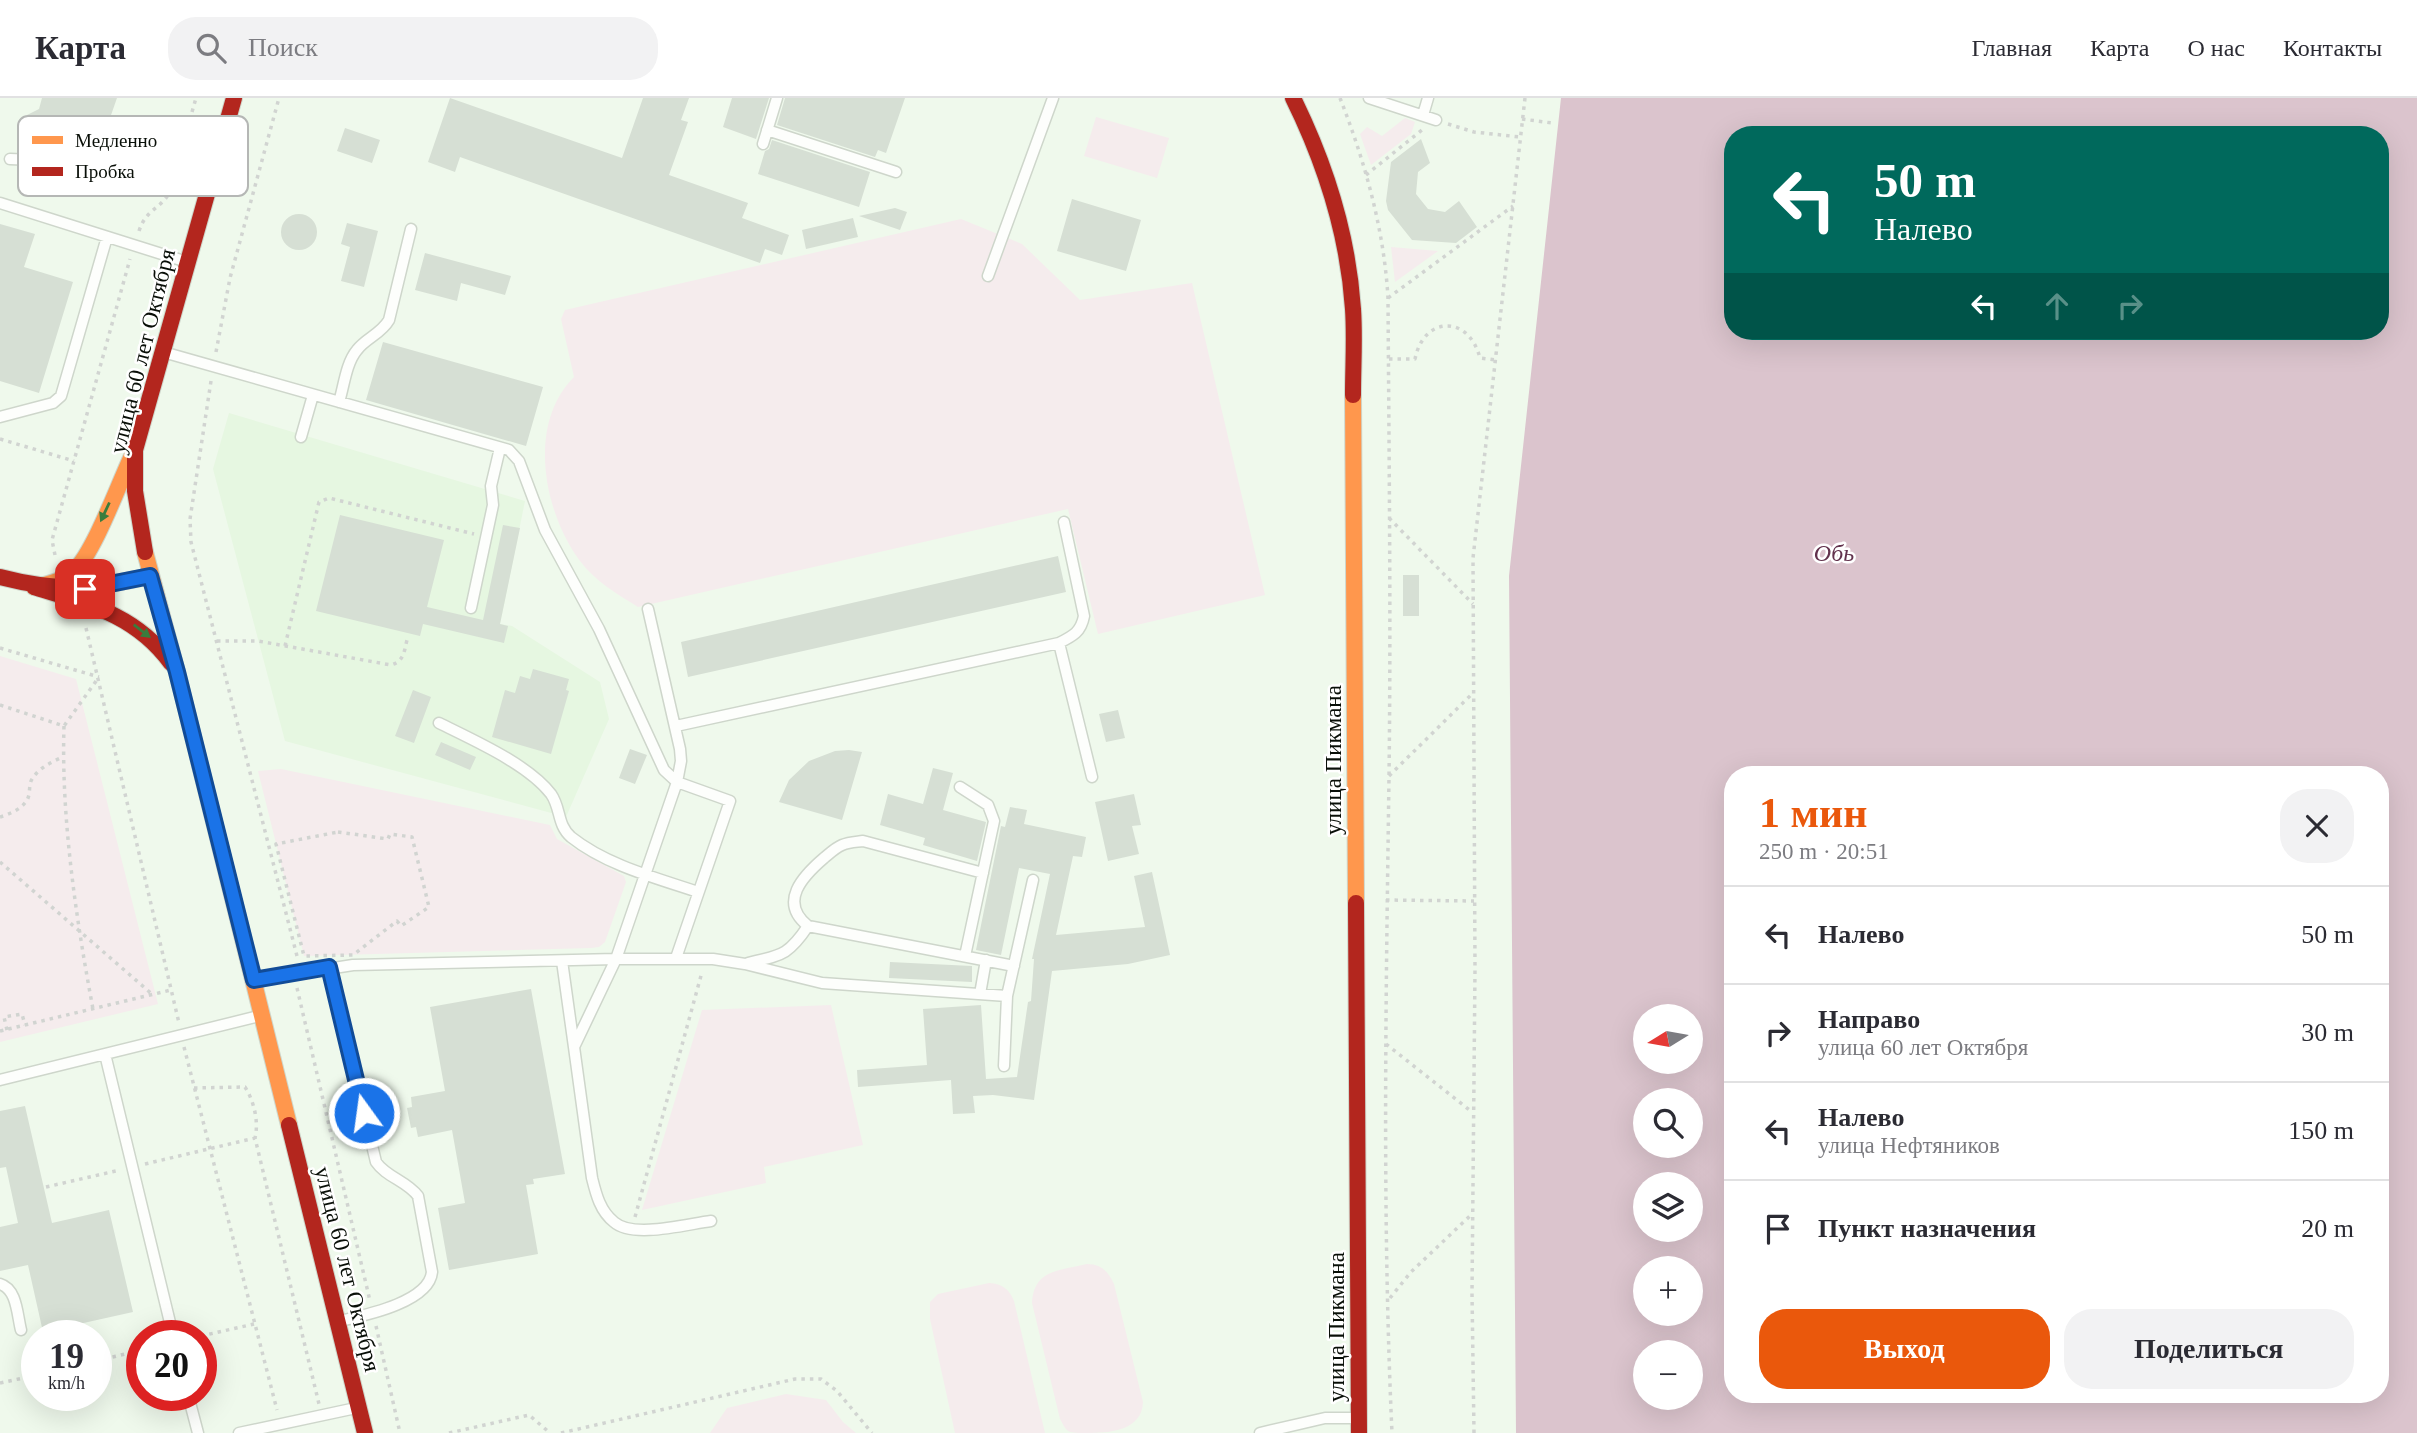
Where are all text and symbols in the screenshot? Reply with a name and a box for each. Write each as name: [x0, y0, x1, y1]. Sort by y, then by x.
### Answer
search box: [168, 17, 658, 80]
icon: search: [192, 29, 230, 67]
text: Карта: [35, 30, 126, 66]
text: Поиск: [248, 33, 318, 62]
text: Главная: [1971, 35, 2052, 61]
text: Карта: [2090, 35, 2149, 61]
text: О нас: [2187, 35, 2245, 61]
text: Контакты: [2283, 35, 2382, 61]
legend: [18, 116, 248, 196]
text: Медленно: [75, 130, 157, 151]
text: 50 m: [1874, 153, 1976, 208]
icon: left: [1759, 154, 1850, 245]
text: Пробка: [75, 161, 135, 182]
text: Налево: [1874, 211, 1973, 247]
street label: улица 60 лет Октября: [105, 246, 180, 456]
icon: left: [1965, 287, 2003, 325]
icon: ahead: [2038, 287, 2076, 325]
icon: right: [2111, 287, 2149, 325]
one-way arrow: [100, 502, 111, 522]
water label: Обь: [1814, 540, 1854, 566]
pin: [55, 559, 115, 619]
icon: arrive: [66, 570, 104, 608]
one-way arrow: [132, 624, 150, 639]
street label: улица Пикмана: [1321, 685, 1346, 835]
button: close: [2280, 789, 2354, 863]
text: 1 мин: [1759, 790, 1868, 836]
text: 250 m · 20:51: [1759, 839, 1889, 864]
icon: left: [1759, 916, 1797, 954]
text: Налево: [1818, 920, 1904, 949]
text: 50 m: [2301, 920, 2354, 949]
north arrow: [1633, 1004, 1703, 1074]
map controls: [1633, 1004, 1703, 1410]
text: Направо: [1818, 1005, 1920, 1034]
icon: right: [1759, 1014, 1797, 1052]
text: 30 m: [2301, 1018, 2354, 1047]
text: улица 60 лет Октября: [1818, 1035, 2028, 1060]
position arrow: [327, 1076, 401, 1150]
button: search: [1633, 1088, 1703, 1158]
text: Налево: [1818, 1103, 1904, 1132]
icon: left: [1759, 1112, 1797, 1150]
text: 150 m: [2288, 1116, 2354, 1145]
text: улица Нефтяников: [1818, 1133, 2000, 1158]
street label: улица 60 лет Октября: [310, 1164, 385, 1375]
button: layers: [1633, 1172, 1703, 1242]
icon: arrive: [1759, 1210, 1797, 1248]
text: Пункт назначения: [1818, 1214, 2036, 1243]
text: 20 m: [2301, 1214, 2354, 1243]
street label: улица Пикмана: [1324, 1252, 1349, 1402]
button: +: [1633, 1256, 1703, 1326]
button: Выход: [1759, 1309, 2050, 1389]
button: Поделиться: [2064, 1309, 2354, 1389]
speed limit sign: 20: [126, 1320, 217, 1411]
text: 19: [49, 1337, 84, 1376]
button: −: [1633, 1340, 1703, 1410]
text: km/h: [48, 1373, 85, 1393]

